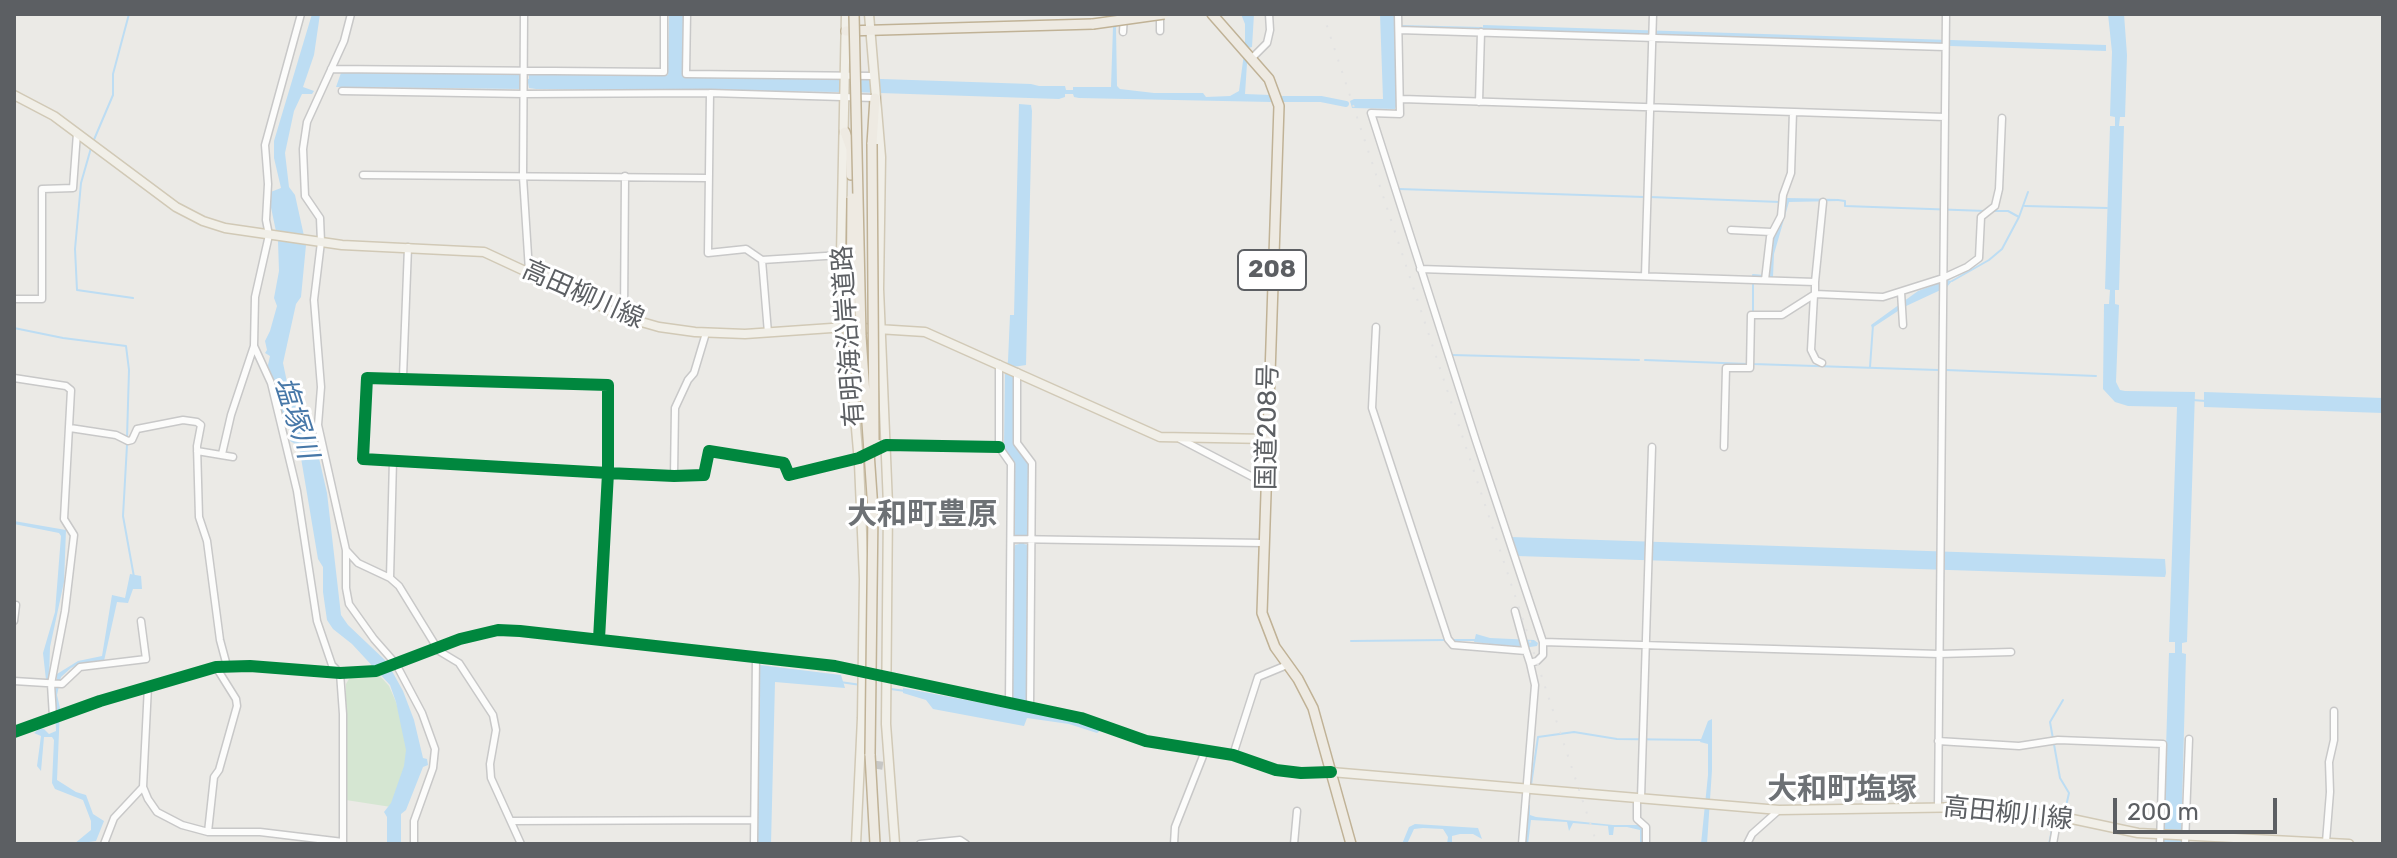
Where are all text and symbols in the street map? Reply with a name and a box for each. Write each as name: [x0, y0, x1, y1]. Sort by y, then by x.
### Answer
street label: 有明海沿岸道路: [827, 244, 871, 428]
road number: 208: [1238, 250, 1306, 290]
street label: 高田柳川線: [517, 254, 649, 336]
street label: 国道208号: [1251, 364, 1285, 490]
water label: 塩塚川: [266, 373, 324, 463]
district label: 大和町豊原: [847, 497, 997, 533]
district label: 大和町塩塚: [1767, 772, 1917, 808]
scale bar: [2117, 782, 2281, 832]
street label: 高田柳川線: [1942, 792, 2074, 836]
text: 200 m: [2127, 798, 2199, 826]

